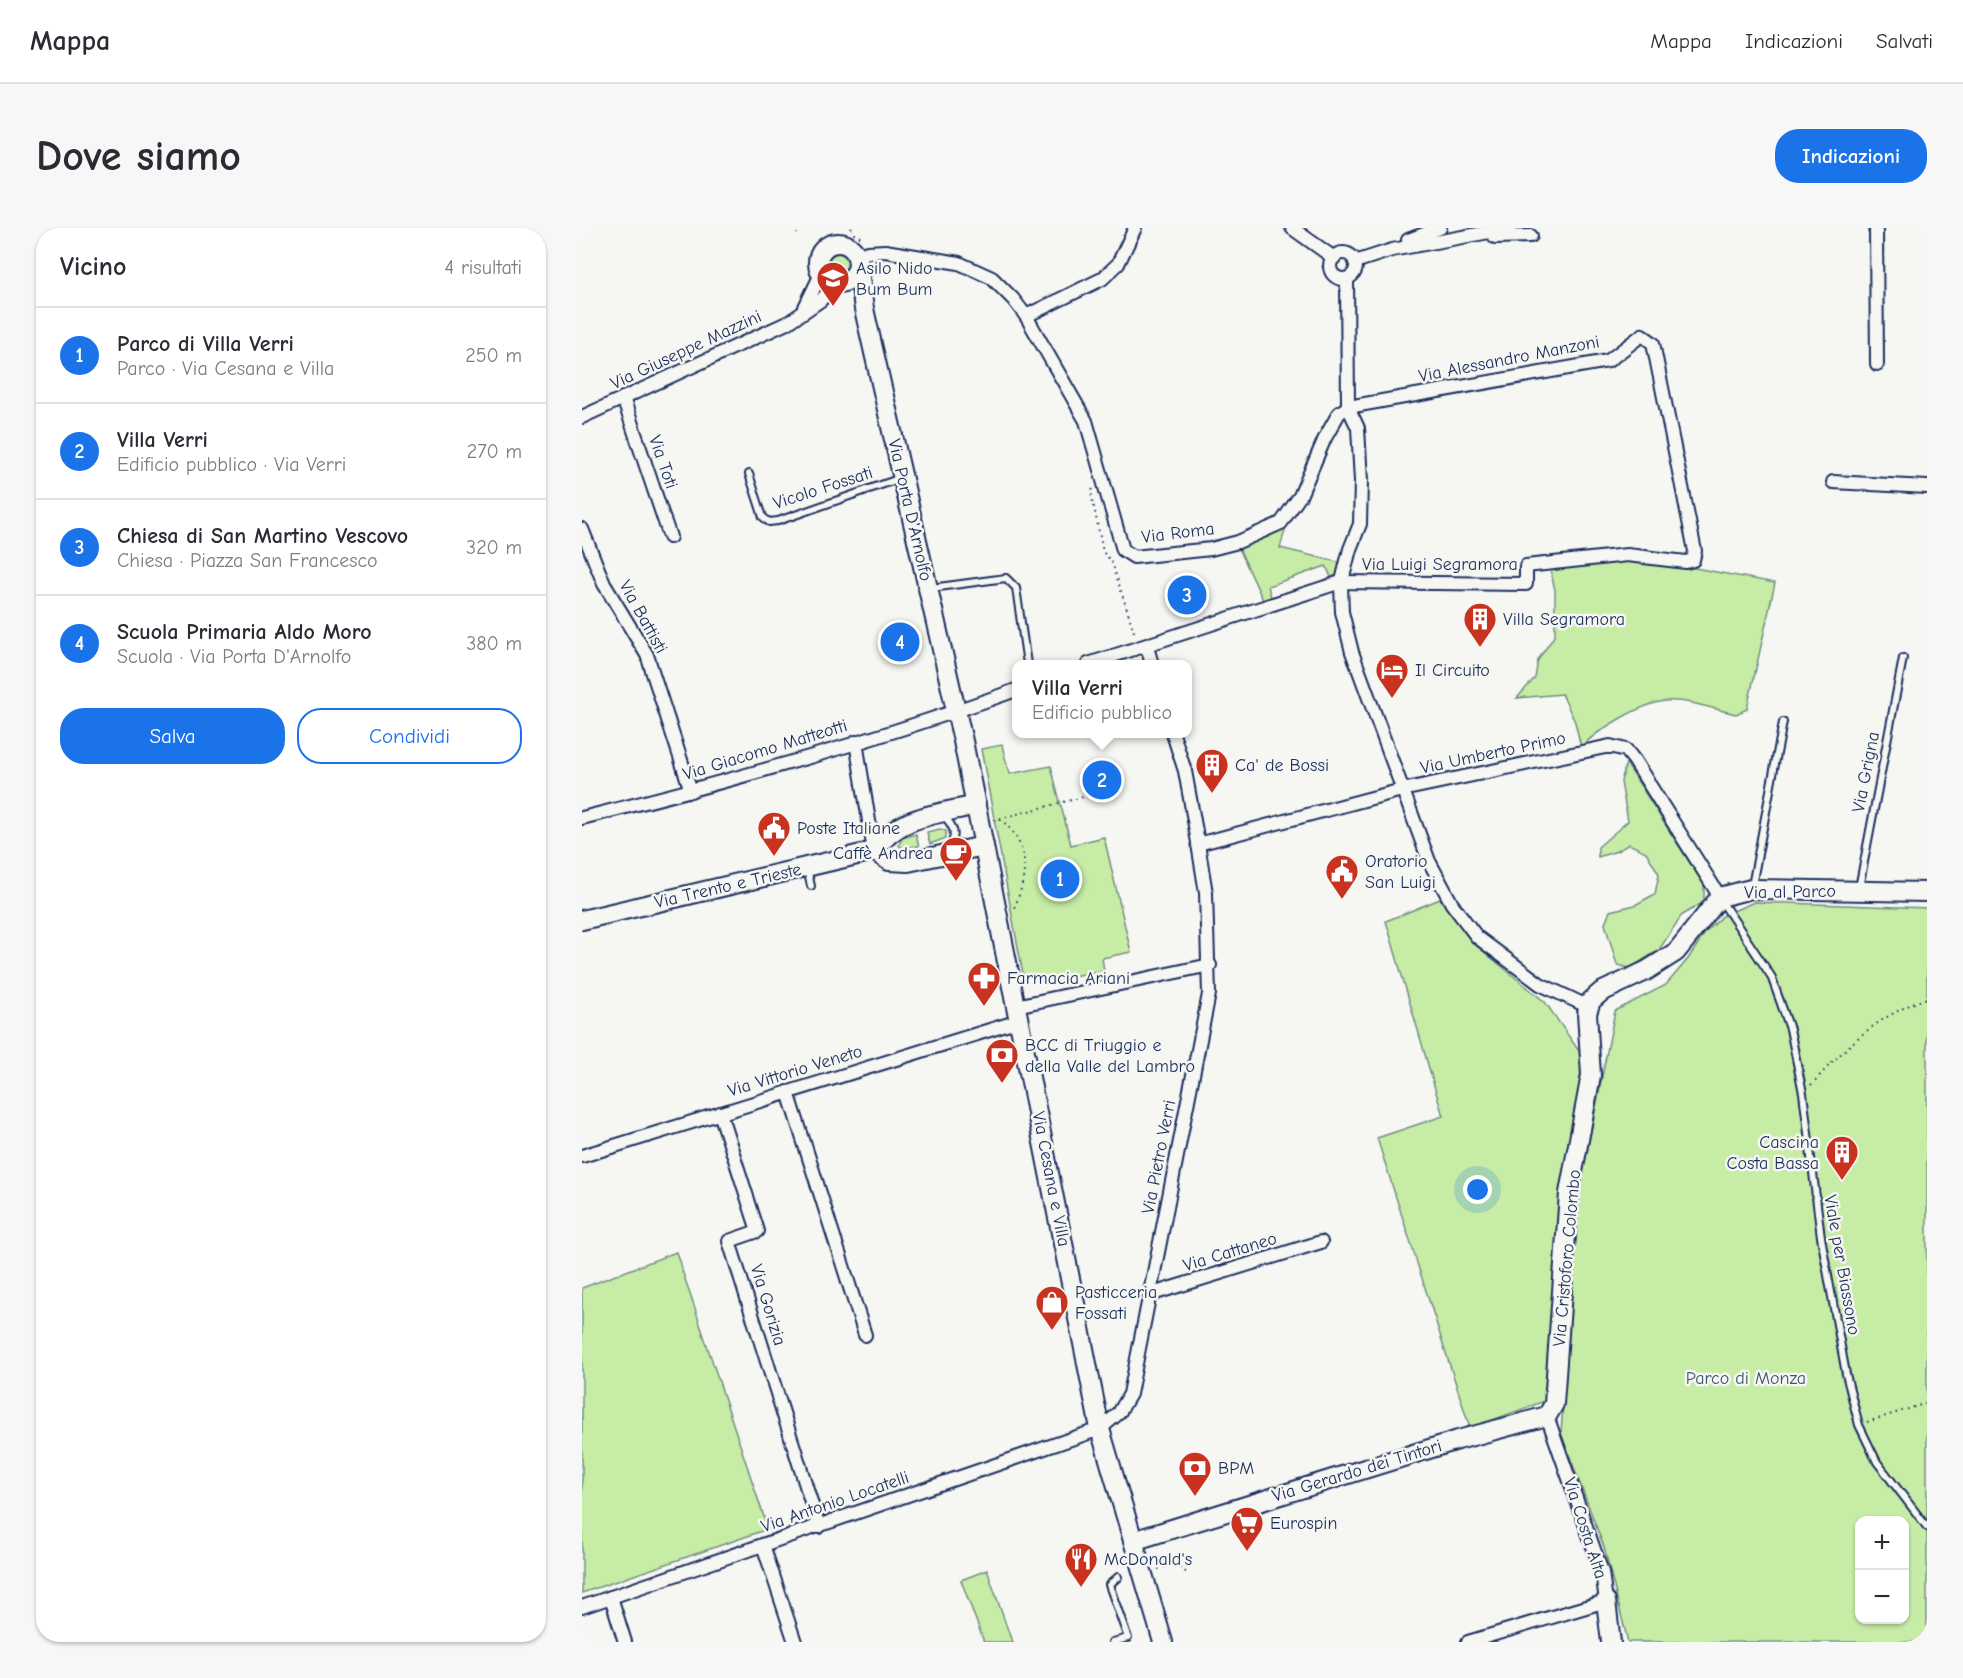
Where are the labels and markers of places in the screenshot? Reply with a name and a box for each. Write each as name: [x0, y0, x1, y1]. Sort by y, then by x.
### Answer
place label: Asilo Nido Bum Bum: [856, 258, 933, 300]
school or university icon: Asilo Nido Bum Bum: [815, 260, 851, 307]
pin: 3: [1168, 572, 1206, 617]
building icon: Villa Segramora: [1462, 601, 1498, 648]
place label: Villa Segramora: [1503, 609, 1625, 630]
pin: 4: [880, 620, 920, 664]
hotel icon: Il Circuito: [1374, 652, 1410, 699]
place label: Il Circuito: [1415, 660, 1490, 681]
building icon: Ca' de Bossi: [1194, 747, 1230, 794]
place label: Ca' de Bossi: [1235, 755, 1329, 776]
pin: 2: [1082, 758, 1122, 802]
public building icon: Poste Italiane: [756, 810, 792, 857]
place label: Poste Italiane: [797, 818, 900, 839]
cafe icon: Caffè Andrea: [938, 835, 974, 882]
place label: Caffè Andrea: [833, 843, 933, 864]
place label: Oratorio San Luigi: [1365, 851, 1436, 893]
public building icon: Oratorio San Luigi: [1324, 853, 1360, 900]
pin: 1: [1040, 856, 1080, 902]
pharmacy icon: Farmacia Ariani: [966, 960, 1002, 1007]
place label: Farmacia Ariani: [1007, 968, 1130, 989]
place label: BCC di Triuggio e della Valle del Lambro: [1025, 1035, 1195, 1077]
bank icon: BCC di Triuggio e della Valle del Lambro: [984, 1037, 1020, 1084]
place label: Cascina Costa Bassa: [1726, 1132, 1819, 1174]
building icon: Cascina Costa Bassa: [1824, 1134, 1860, 1181]
place label: Pasticceria Fossati: [1075, 1282, 1157, 1324]
shop icon: Pasticceria Fossati: [1034, 1284, 1070, 1331]
bank icon: BPM: [1177, 1450, 1213, 1497]
place label: BPM: [1218, 1458, 1254, 1479]
supermarket icon: Eurospin: [1229, 1505, 1265, 1552]
place label: Eurospin: [1270, 1513, 1337, 1534]
restaurant icon: McDonald's: [1063, 1541, 1099, 1588]
place label: McDonald's: [1104, 1549, 1192, 1570]

